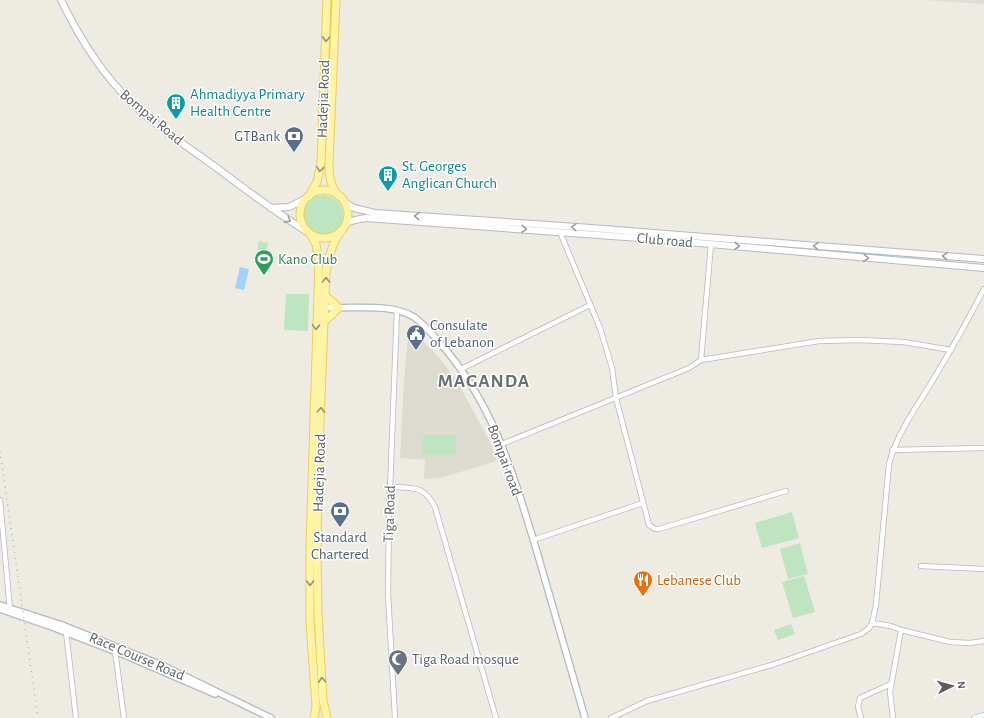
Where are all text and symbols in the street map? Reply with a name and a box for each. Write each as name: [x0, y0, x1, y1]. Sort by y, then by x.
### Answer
one-way arrow: [321, 36, 330, 42]
street label: Hadejia Road: [315, 59, 332, 138]
street label: Bompai Road: [117, 87, 186, 148]
place label: Ahmadiyya Primary Health Centre: [190, 87, 305, 119]
building icon: Ahmadiyya Primary Health Centre: [165, 92, 187, 120]
bank icon: GTBank: [283, 125, 305, 153]
place label: GTBank: [234, 129, 280, 144]
place label: St. Georges Anglican Church: [402, 159, 497, 191]
building icon: St. Georges Anglican Church: [377, 164, 399, 192]
one-way arrow: [316, 166, 325, 172]
one-way arrow: [414, 212, 420, 220]
one-way arrow: [284, 215, 291, 223]
one-way arrow: [571, 223, 577, 232]
one-way arrow: [521, 225, 527, 234]
street label: Club road: [636, 231, 694, 250]
one-way arrow: [734, 241, 740, 250]
one-way arrow: [812, 241, 819, 250]
sports icon: Kano Club: [253, 248, 275, 276]
one-way arrow: [942, 251, 948, 260]
place label: Kano Club: [278, 252, 338, 267]
one-way arrow: [863, 253, 869, 262]
one-way arrow: [322, 277, 330, 283]
place label: Consulate of Lebanon: [430, 318, 494, 350]
public building icon: Consulate of Lebanon: [405, 323, 427, 351]
one-way arrow: [311, 324, 320, 330]
district label: MAGANDA: [438, 372, 530, 391]
one-way arrow: [317, 407, 326, 413]
street label: Bompai road: [485, 423, 524, 498]
street label: Hadejia Road: [311, 433, 328, 512]
street label: Tiga Road: [381, 485, 398, 543]
bank icon: Standard Chartered: [329, 500, 351, 528]
place label: Standard Chartered: [311, 530, 369, 562]
restaurant icon: Lebanese Club: [632, 569, 654, 597]
place label: Lebanese Club: [657, 573, 741, 588]
one-way arrow: [306, 580, 314, 586]
street label: Race Course Road: [87, 630, 187, 683]
mosque icon: Tiga Road mosque: [387, 648, 409, 676]
place label: Tiga Road mosque: [412, 652, 519, 667]
north arrow: [932, 666, 972, 706]
one-way arrow: [317, 677, 326, 683]
text: N: [956, 681, 967, 689]

